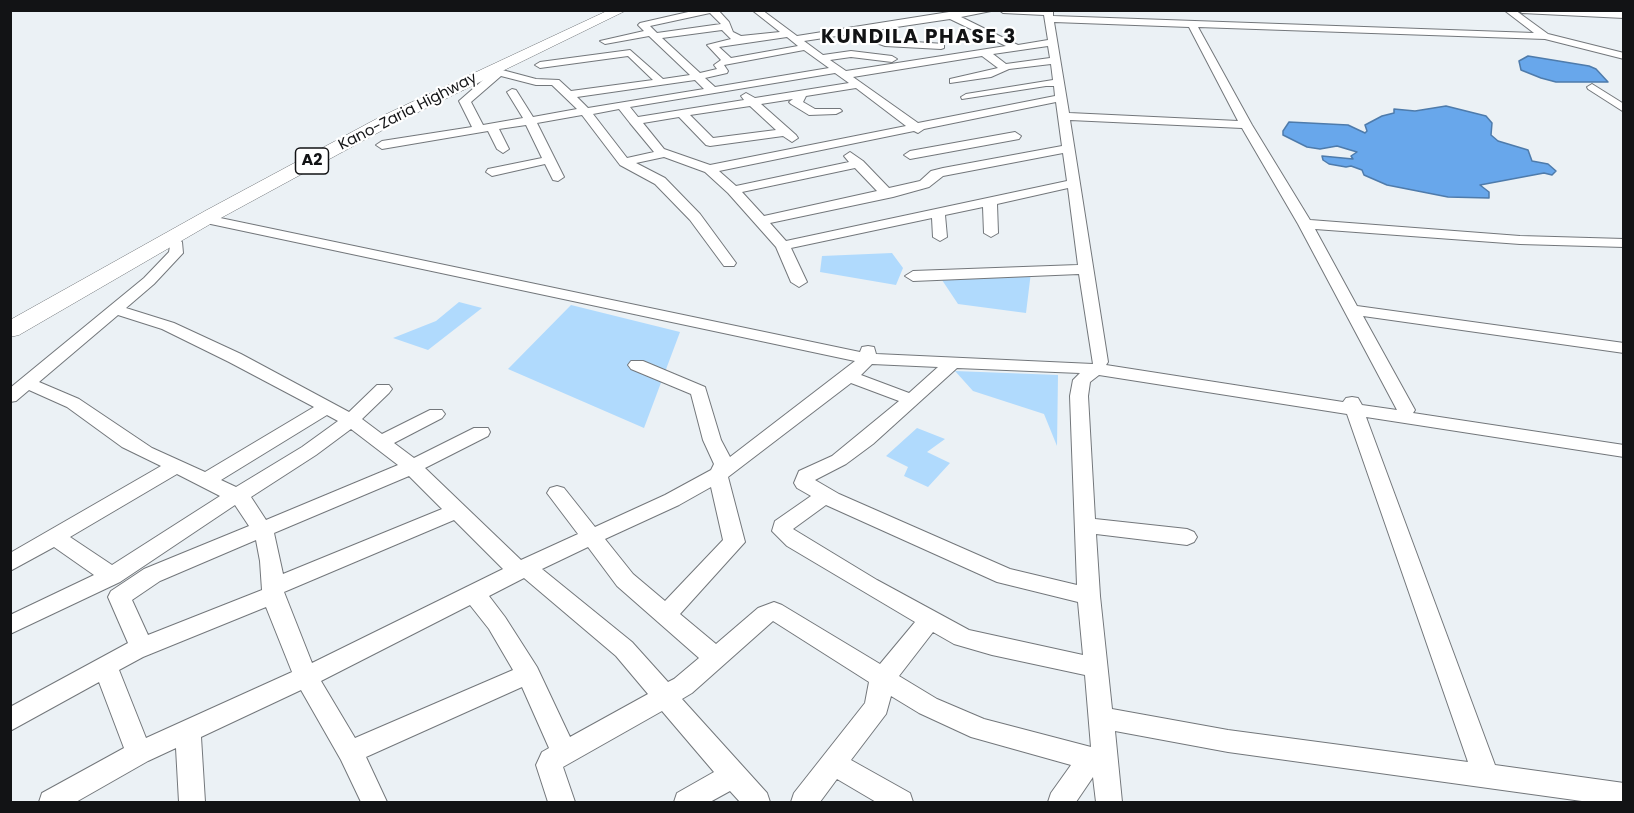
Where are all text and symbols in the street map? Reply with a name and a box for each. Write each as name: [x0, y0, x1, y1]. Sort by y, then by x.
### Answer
district label: KUNDILA PHASE 3: [821, 26, 1017, 50]
street label: Kano-Zaria Highway: [336, 69, 480, 155]
road number: A2: [296, 148, 328, 174]

